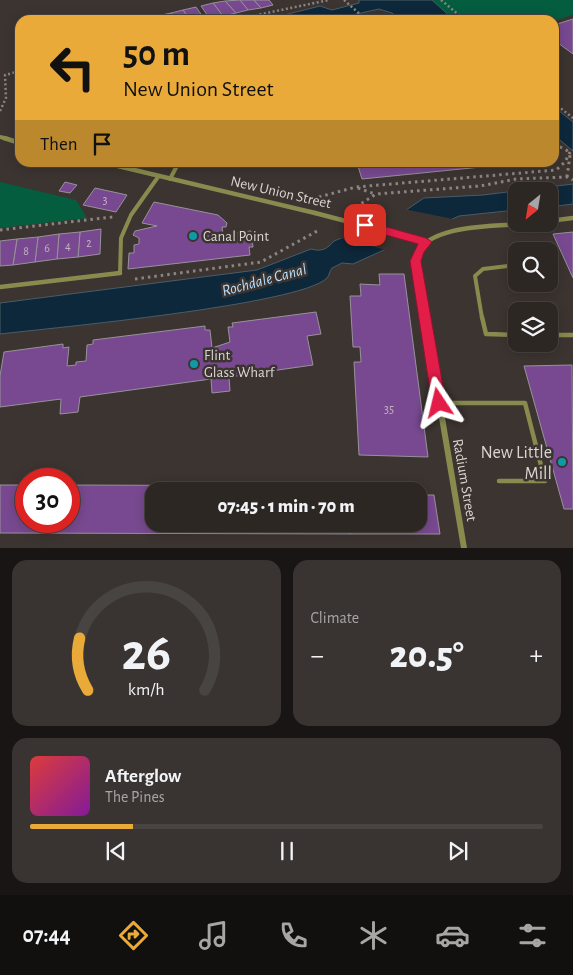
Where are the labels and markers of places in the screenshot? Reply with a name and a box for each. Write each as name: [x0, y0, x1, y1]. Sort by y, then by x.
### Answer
pin: [344, 204, 386, 246]
place label: Canal Point: [203, 229, 269, 244]
marker: Canal Point: [187, 230, 199, 242]
place label: Flint Glass Wharf: [204, 348, 276, 380]
marker: Flint Glass Wharf: [188, 358, 200, 370]
place label: New Little Mill: [481, 444, 552, 483]
marker: New Little Mill: [556, 456, 568, 468]

